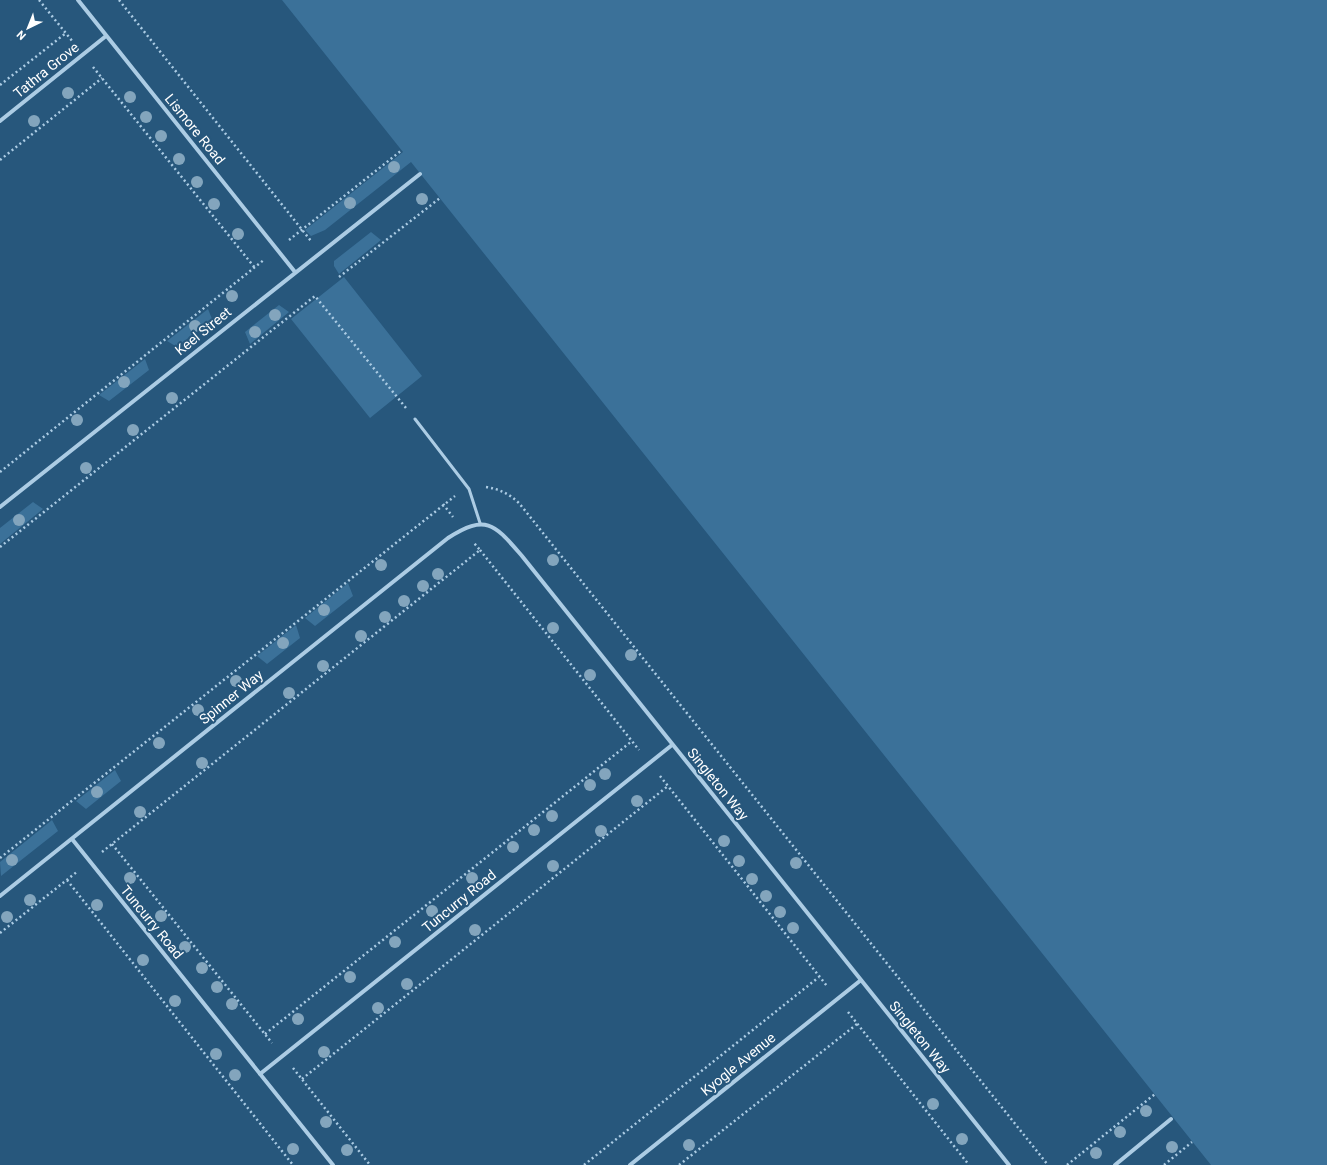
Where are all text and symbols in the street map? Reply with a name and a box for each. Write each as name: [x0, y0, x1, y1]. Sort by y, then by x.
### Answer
north arrow: [8, 8, 48, 48]
text: N: [14, 27, 29, 42]
street label: Tathra Grove: [10, 39, 82, 101]
street label: Lismore Road: [162, 91, 228, 167]
street label: Keel Street: [172, 303, 234, 358]
street label: Spinner Way: [196, 666, 266, 727]
street label: Singleton Way: [684, 745, 752, 824]
street label: Tuncurry Road: [419, 866, 499, 936]
street label: Tuncurry Road: [117, 882, 187, 962]
street label: Singleton Way: [886, 998, 954, 1077]
street label: Kyogle Avenue: [698, 1029, 778, 1099]

